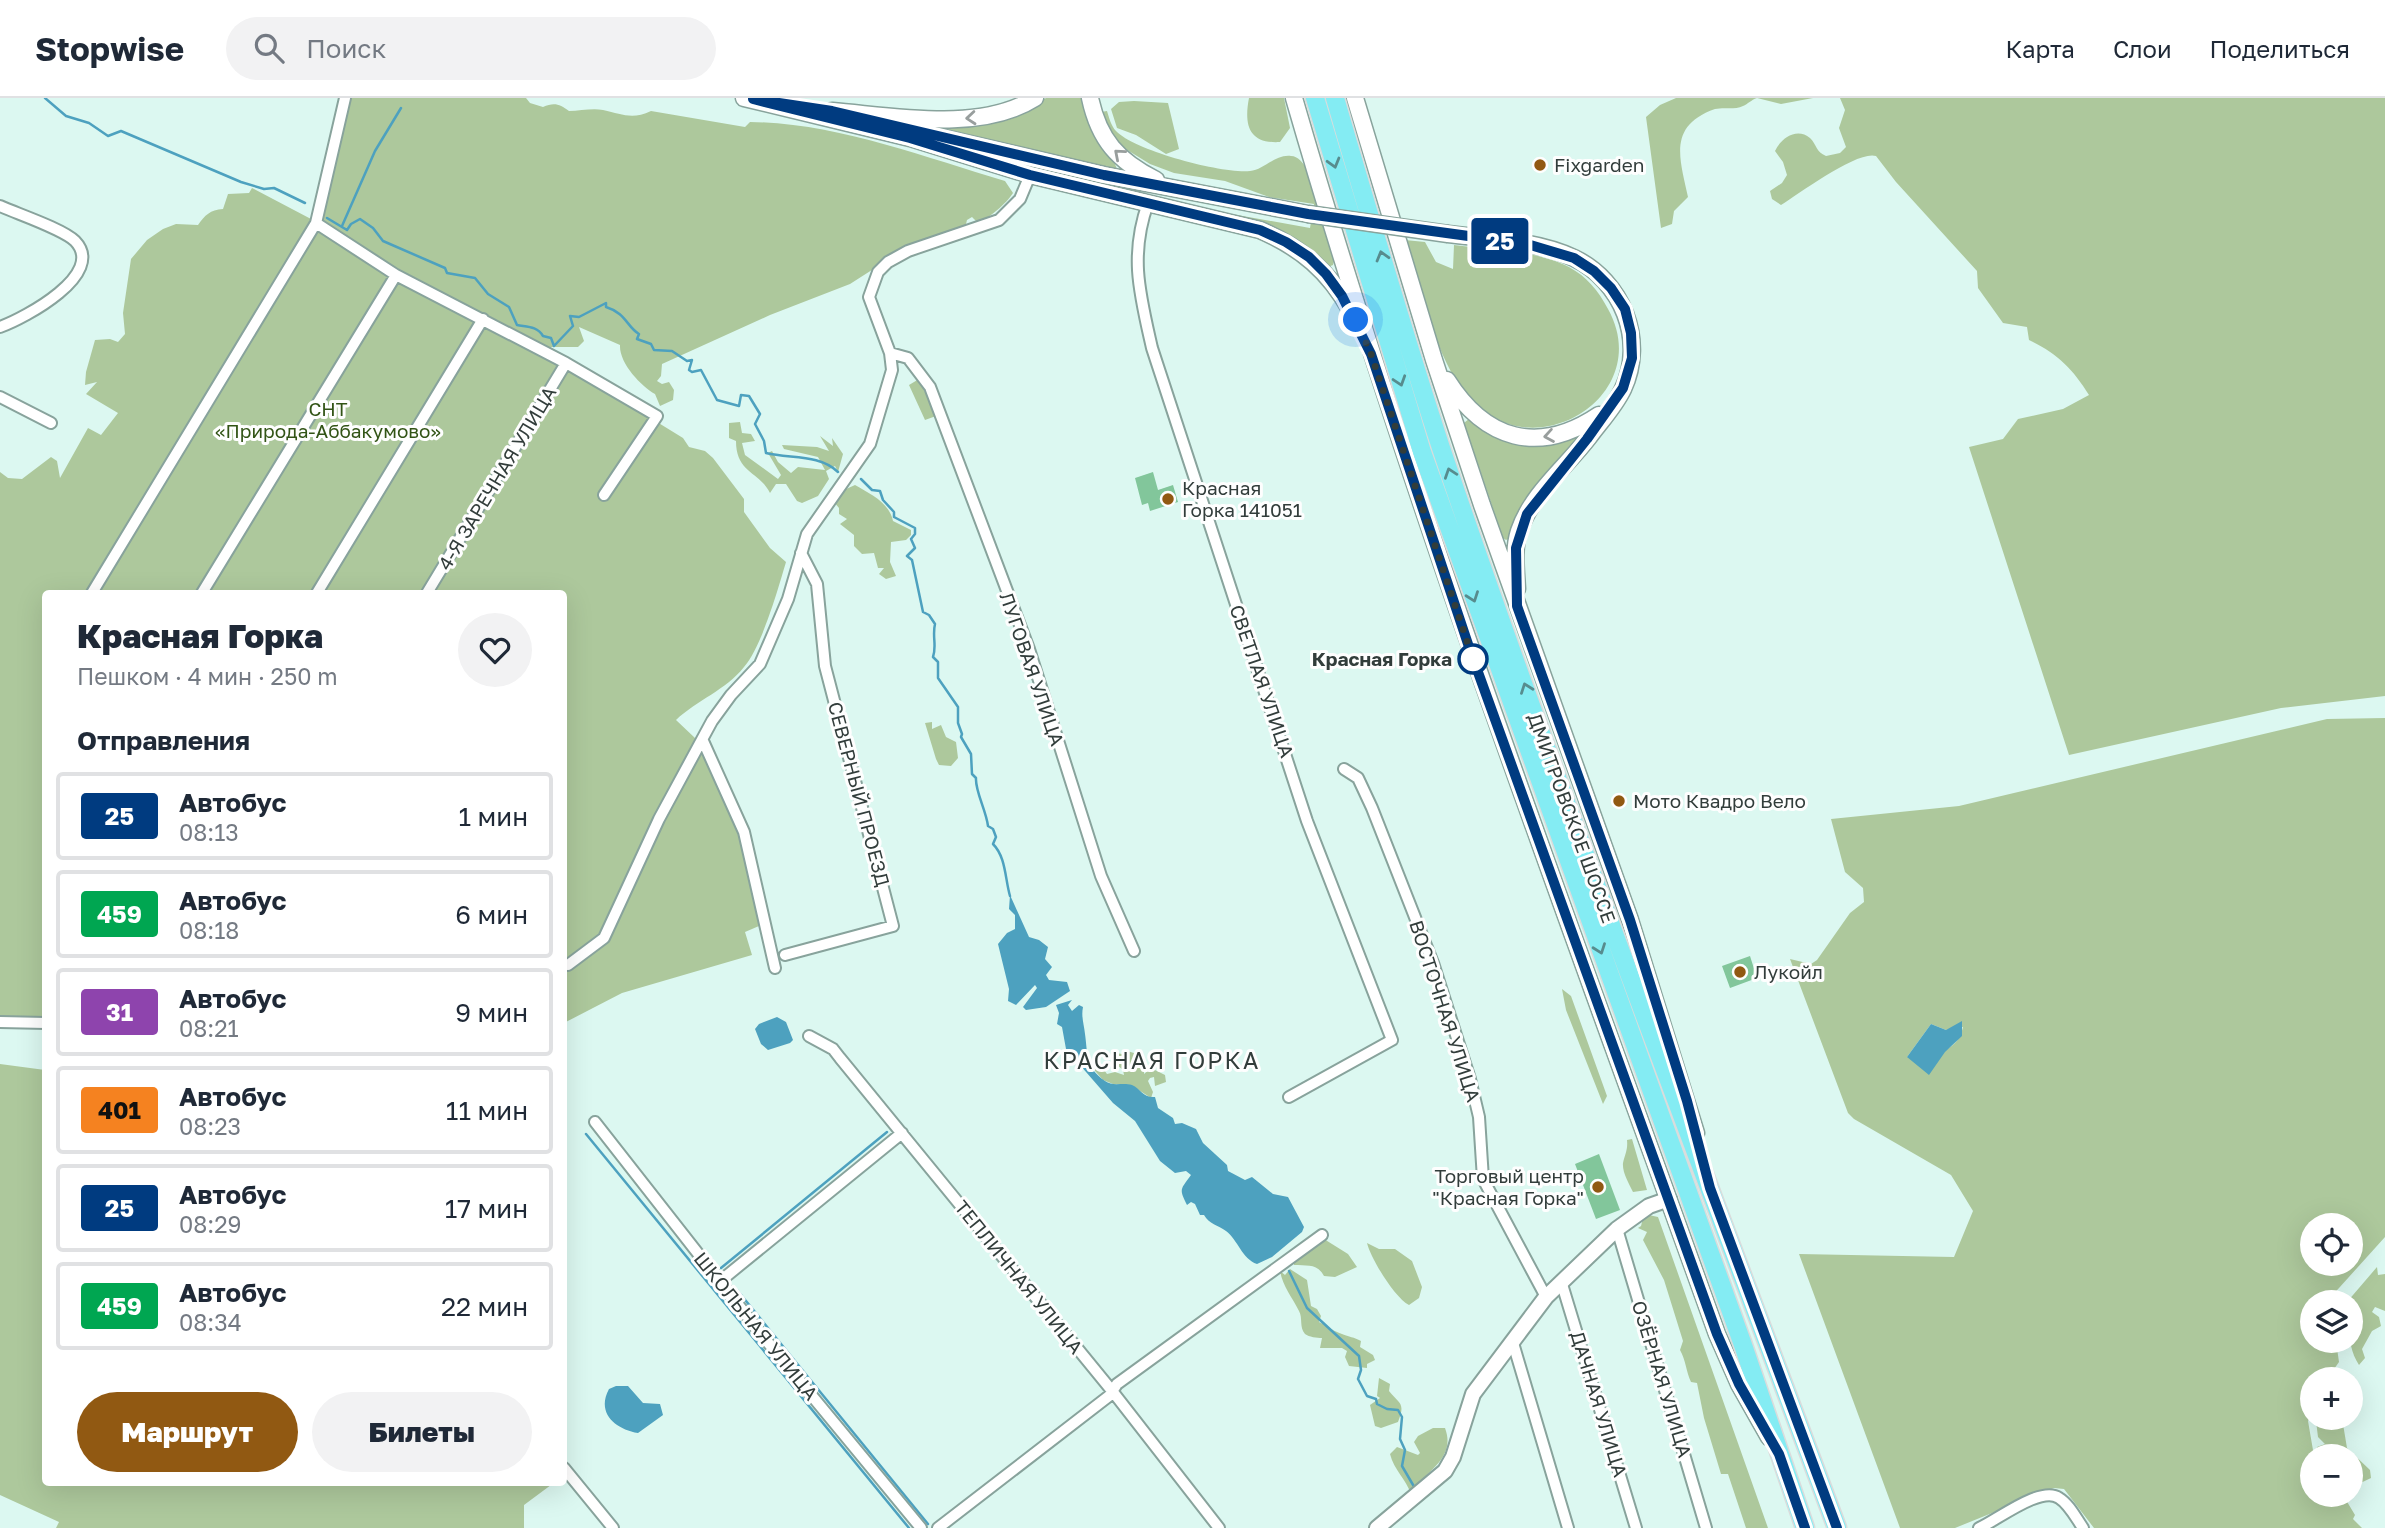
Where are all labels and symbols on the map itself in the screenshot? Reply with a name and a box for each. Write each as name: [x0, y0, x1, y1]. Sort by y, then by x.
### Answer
one-way arrow: [965, 110, 976, 125]
one-way arrow: [1114, 150, 1127, 163]
place label: Fixgarden: [1554, 153, 1645, 176]
one-way arrow: [1326, 157, 1341, 169]
marker: Fixgarden: [1532, 157, 1548, 173]
line badge: 25: [1468, 218, 1532, 264]
one-way arrow: [1375, 250, 1390, 262]
your location: [1338, 302, 1373, 337]
one-way arrow: [1392, 375, 1406, 387]
street label: 4-Я ЗАРЕЧНАЯ УЛИЦА: [433, 381, 561, 574]
park label: СНТ «Природа-Аббакумово»: [215, 397, 441, 442]
one-way arrow: [1543, 428, 1555, 443]
one-way arrow: [1444, 467, 1458, 480]
place label: Красная Горка 141051: [1182, 476, 1302, 521]
marker: Красная Горка 141051: [1160, 491, 1176, 507]
street label: ЛУГОВАЯ УЛИЦА: [995, 589, 1070, 749]
one-way arrow: [1464, 590, 1478, 602]
street label: СВЕТЛАЯ УЛИЦА: [1226, 601, 1299, 760]
marker: Красная Горка: [1458, 644, 1488, 674]
place label: Красная Горка: [1312, 647, 1452, 670]
one-way arrow: [1520, 682, 1534, 694]
street label: СЕВЕРНЫЙ ПРОЕЗД: [824, 699, 895, 889]
street label: ДМИТРОВСКОЕ ШОССЕ: [1524, 710, 1621, 926]
place label: Мото Квадро Вело: [1633, 789, 1806, 812]
marker: Мото Квадро Вело: [1611, 793, 1627, 809]
street label: ВОСТОЧНАЯ УЛИЦА: [1405, 917, 1486, 1105]
one-way arrow: [1592, 943, 1606, 955]
place label: Лукойл: [1754, 960, 1823, 983]
marker: Лукойл: [1732, 964, 1748, 980]
district label: КРАСНАЯ ГОРКА: [1044, 1046, 1260, 1074]
place label: Торговый центр "Красная Горка": [1432, 1164, 1584, 1209]
marker: Торговый центр "Красная Горка": [1590, 1179, 1606, 1195]
street label: ТЕПЛИЧНАЯ УЛИЦА: [950, 1195, 1089, 1358]
street label: ШКОЛЬНАЯ УЛИЦА: [690, 1247, 823, 1405]
street label: ОЗЁРНАЯ УЛИЦА: [1628, 1298, 1697, 1460]
street label: ДАЧНАЯ УЛИЦА: [1566, 1328, 1633, 1480]

